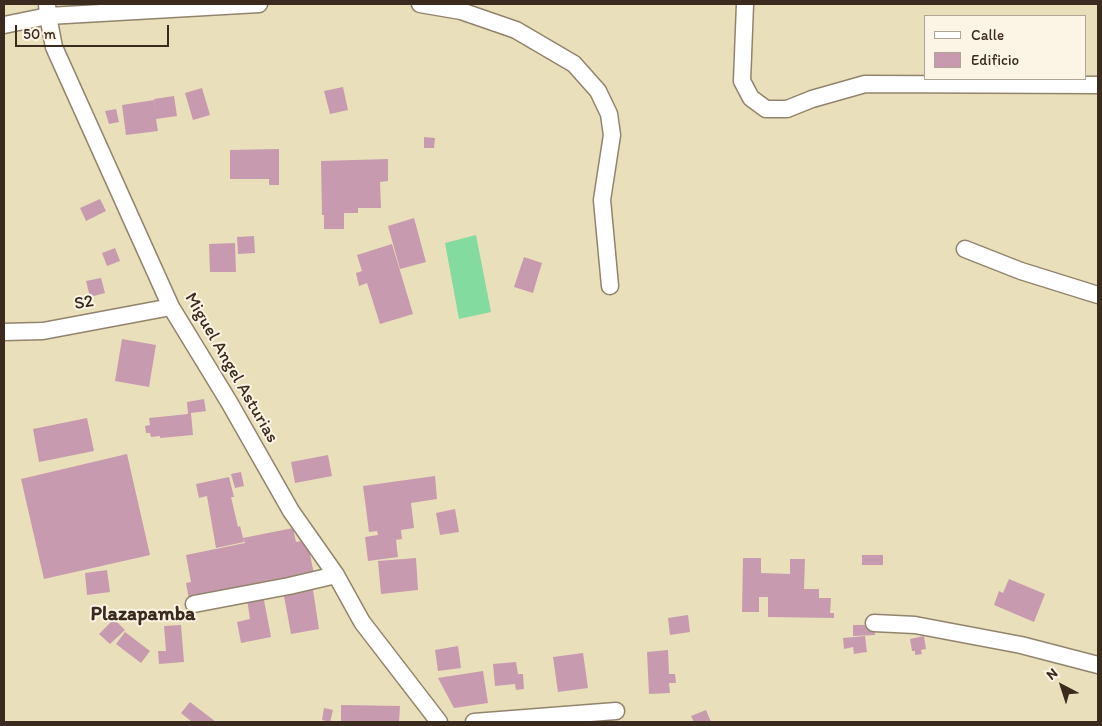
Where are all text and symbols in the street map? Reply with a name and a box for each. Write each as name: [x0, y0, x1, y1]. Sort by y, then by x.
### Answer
scale bar: [18, 15, 171, 47]
legend: [924, 15, 1087, 80]
text: 50 m: [23, 25, 56, 43]
text: Calle: [971, 26, 1004, 44]
text: Edificio: [971, 51, 1019, 69]
street label: Miguel Angel Asturias: [179, 289, 283, 447]
street label: S2: [72, 291, 96, 315]
district label: Plazapamba: [90, 603, 196, 627]
north arrow: [1037, 661, 1087, 711]
text: N: [1043, 665, 1061, 684]

